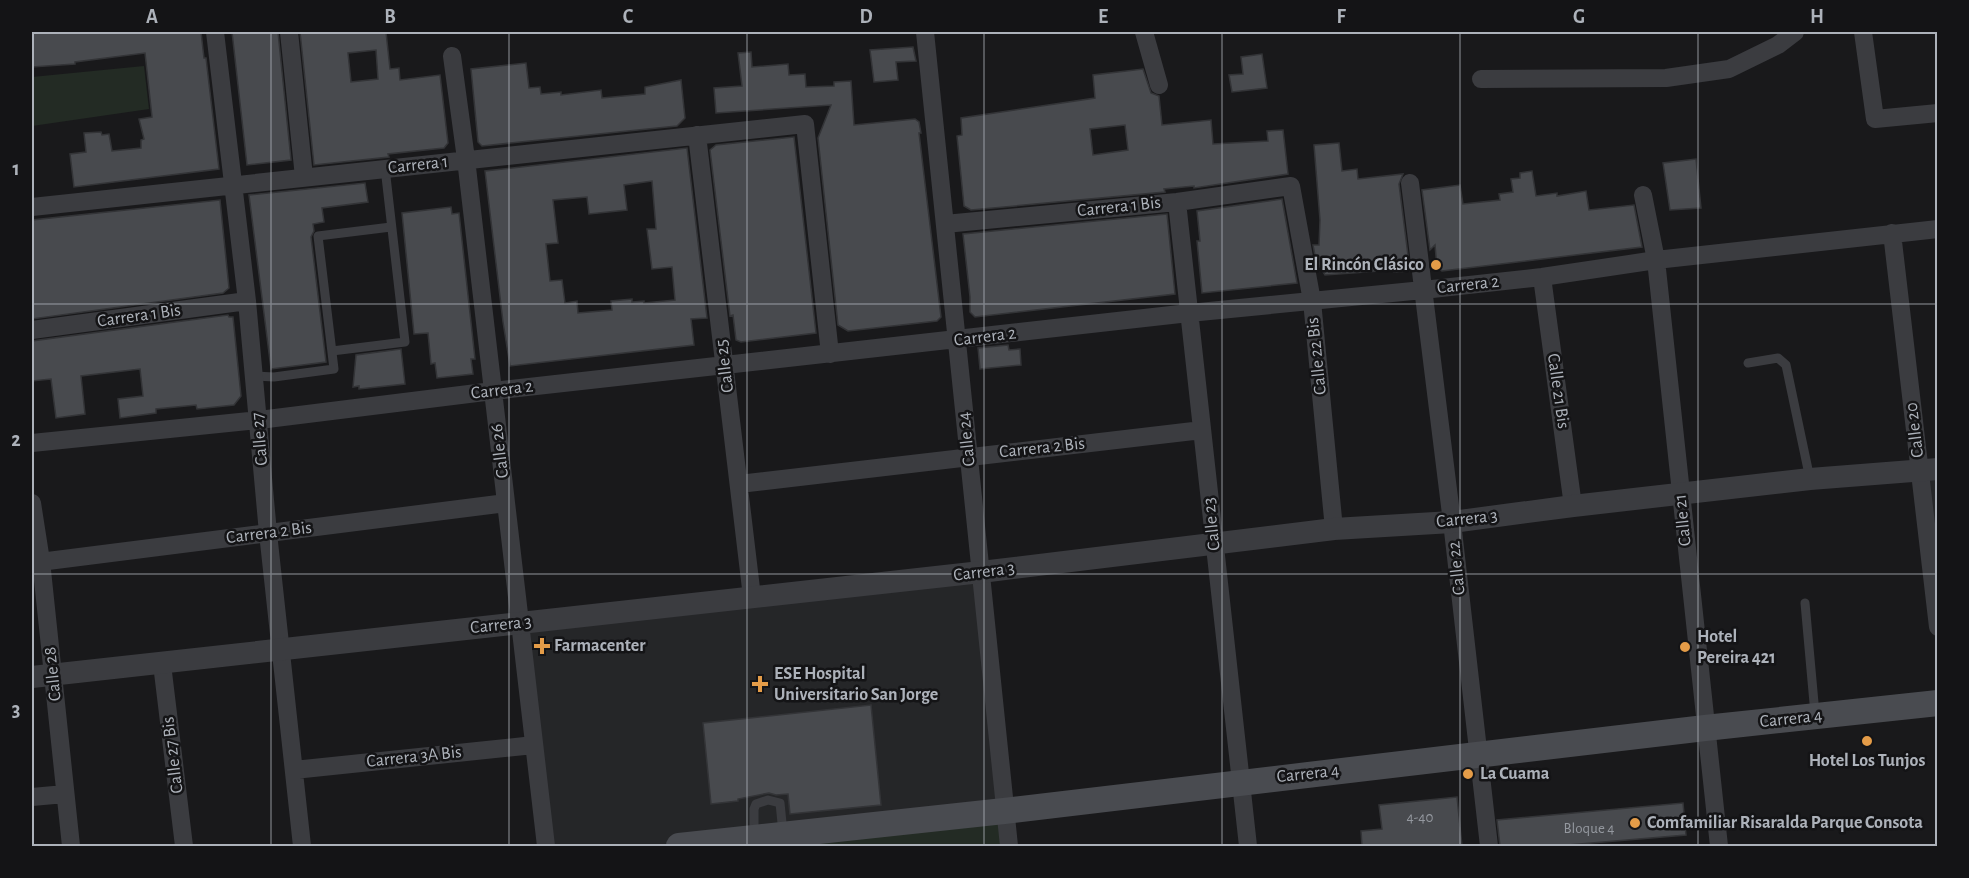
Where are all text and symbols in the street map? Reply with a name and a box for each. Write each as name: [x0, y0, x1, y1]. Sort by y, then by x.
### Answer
text: A: [146, 7, 158, 27]
text: B: [384, 7, 396, 27]
text: C: [623, 7, 634, 27]
text: D: [859, 7, 873, 27]
text: E: [1098, 7, 1108, 27]
text: F: [1336, 7, 1346, 27]
text: G: [1573, 7, 1585, 27]
text: H: [1810, 7, 1824, 27]
street label: Carrera 1: [387, 153, 449, 177]
text: 1: [12, 159, 20, 179]
street label: Carrera 1 Bis: [1076, 194, 1162, 220]
place label: El Rincón Clásico: [1304, 256, 1424, 274]
marker: El Rincón Clásico: [1429, 258, 1443, 272]
street label: Carrera 2: [1436, 273, 1500, 297]
street label: Carrera 1 Bis: [96, 301, 182, 331]
street label: Calle 22 Bis: [1304, 316, 1330, 396]
street label: Carrera 2: [953, 324, 1017, 350]
street label: Calle 25: [713, 338, 737, 394]
street label: Calle 21 Bis: [1544, 352, 1572, 430]
street label: Carrera 2: [470, 377, 534, 403]
street label: Calle 20: [1903, 401, 1927, 459]
street label: Calle 24: [955, 411, 979, 467]
street label: Calle 27: [249, 412, 271, 466]
street label: Calle 26: [488, 423, 512, 479]
text: 2: [11, 430, 21, 450]
street label: Carrera 2 Bis: [998, 435, 1086, 461]
street label: Calle 21: [1671, 493, 1695, 547]
street label: Calle 23: [1200, 496, 1224, 552]
street label: Carrera 3: [1435, 507, 1499, 531]
street label: Carrera 2 Bis: [225, 519, 313, 547]
street label: Calle 22: [1445, 540, 1469, 596]
street label: Carrera 3: [952, 559, 1016, 585]
street label: Carrera 3: [469, 613, 533, 637]
place label: Hotel Pereira 421: [1697, 628, 1776, 667]
place label: Farmacenter: [554, 637, 646, 655]
marker: Farmacenter: [535, 639, 549, 653]
marker: Hotel Pereira 421: [1678, 640, 1692, 654]
street label: Calle 28: [41, 646, 65, 702]
place label: ESE Hospital Universitario San Jorge: [774, 665, 938, 704]
marker: ESE Hospital Universitario San Jorge: [751, 675, 769, 693]
text: 3: [12, 700, 20, 720]
street label: Carrera 4: [1759, 707, 1824, 731]
street label: Calle 27 Bis: [159, 716, 187, 794]
marker: Hotel Los Tunjos: [1860, 734, 1874, 748]
street label: Carrera 3A Bis: [365, 743, 463, 771]
place label: Hotel Los Tunjos: [1809, 752, 1925, 770]
street label: Carrera 4: [1276, 762, 1341, 786]
place label: La Cuama: [1480, 765, 1550, 783]
marker: La Cuama: [1461, 767, 1475, 781]
house number: 4-40: [1407, 810, 1434, 825]
place label: Comfamiliar Risaralda Parque Consota: [1647, 814, 1923, 832]
marker: Comfamiliar Risaralda Parque Consota: [1628, 816, 1642, 830]
house number: Bloque 4: [1563, 821, 1615, 836]

